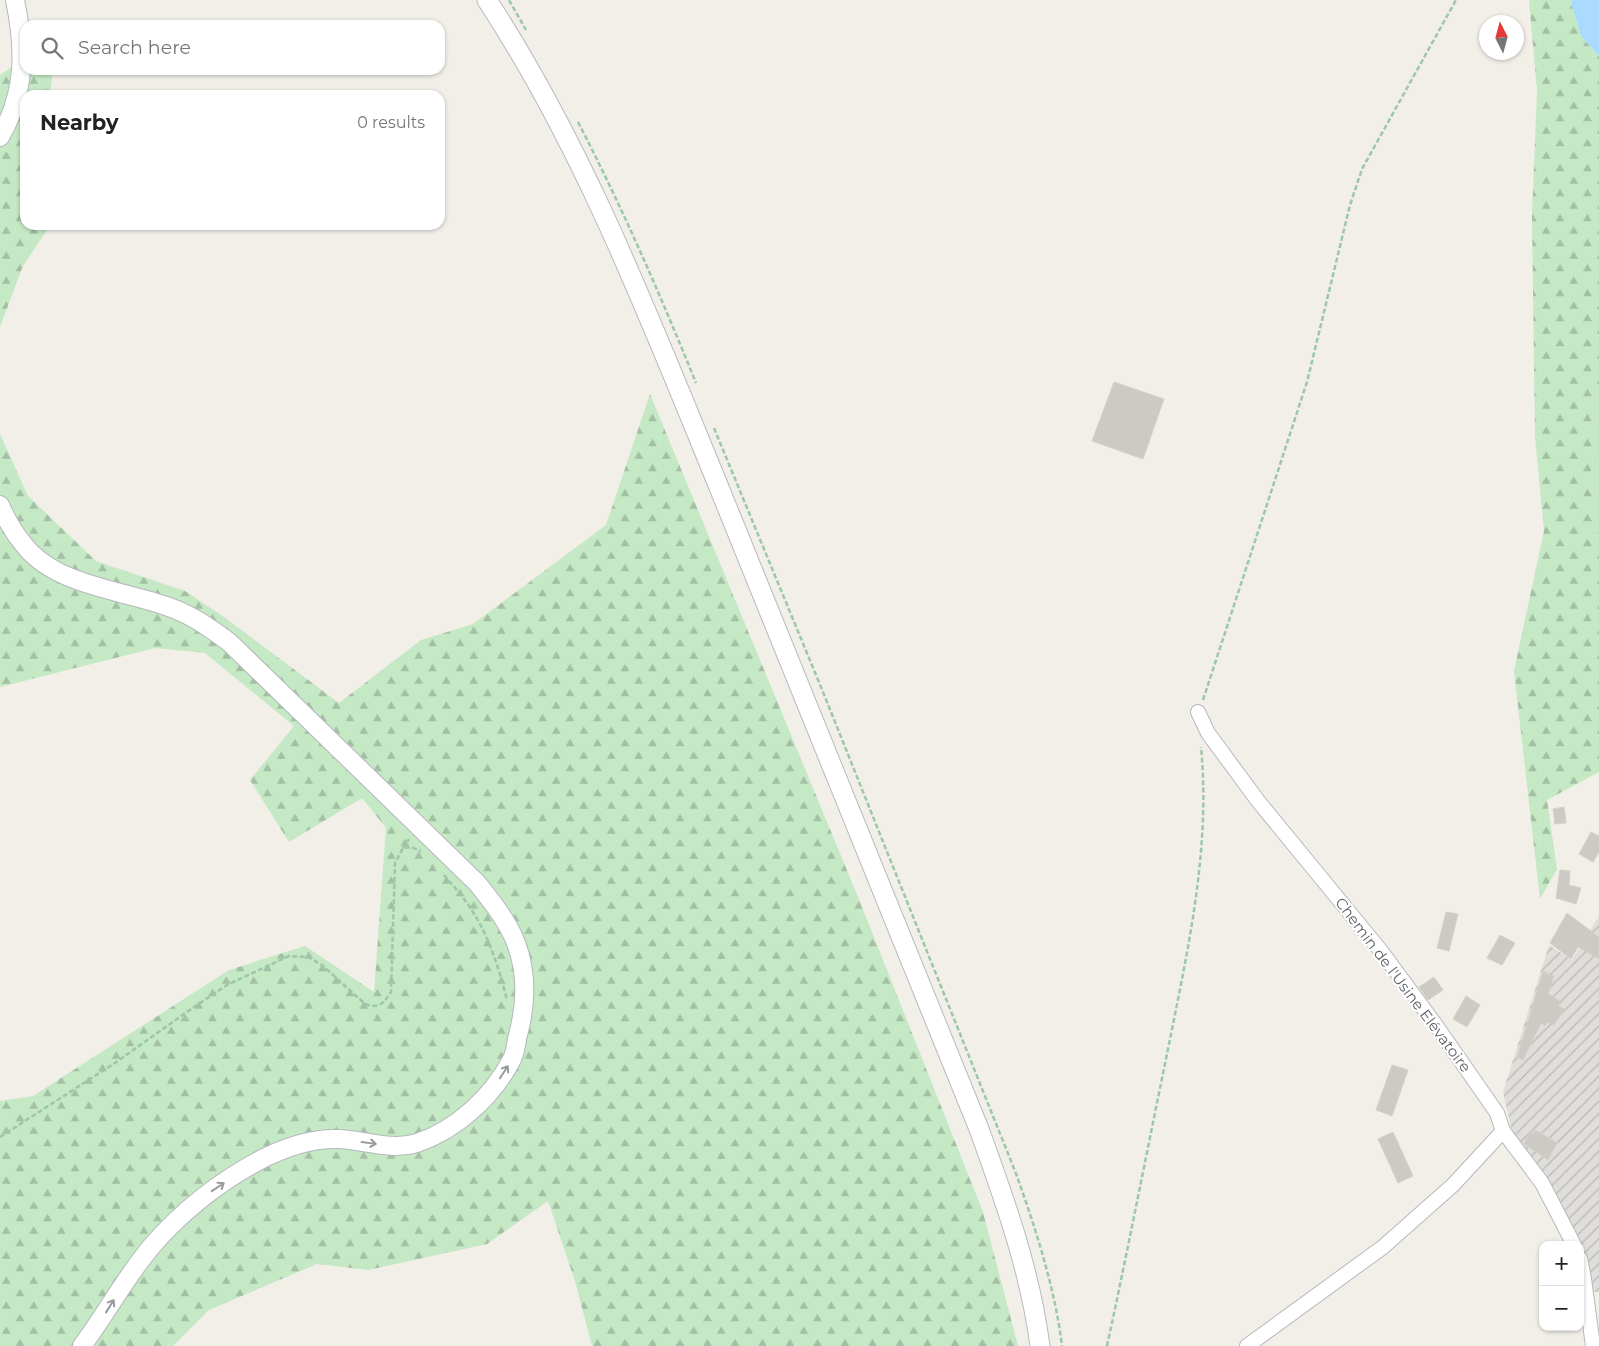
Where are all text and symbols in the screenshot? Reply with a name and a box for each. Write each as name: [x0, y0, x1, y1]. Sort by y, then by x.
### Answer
north arrow: [1479, 15, 1524, 60]
search box: [20, 20, 445, 75]
icon: search: [38, 34, 66, 62]
text: Search here: [78, 36, 191, 59]
text: Nearby: [40, 110, 119, 135]
text: 0 results: [357, 113, 425, 132]
street label: Chemin de l'Usine Elévatoire: [1331, 893, 1475, 1076]
one-way arrow: [499, 1066, 509, 1080]
one-way arrow: [360, 1138, 376, 1148]
one-way arrow: [211, 1181, 225, 1192]
map controls: [1539, 1241, 1584, 1331]
button: +: [1539, 1241, 1584, 1286]
button: −: [1539, 1286, 1584, 1331]
one-way arrow: [104, 1299, 115, 1313]

